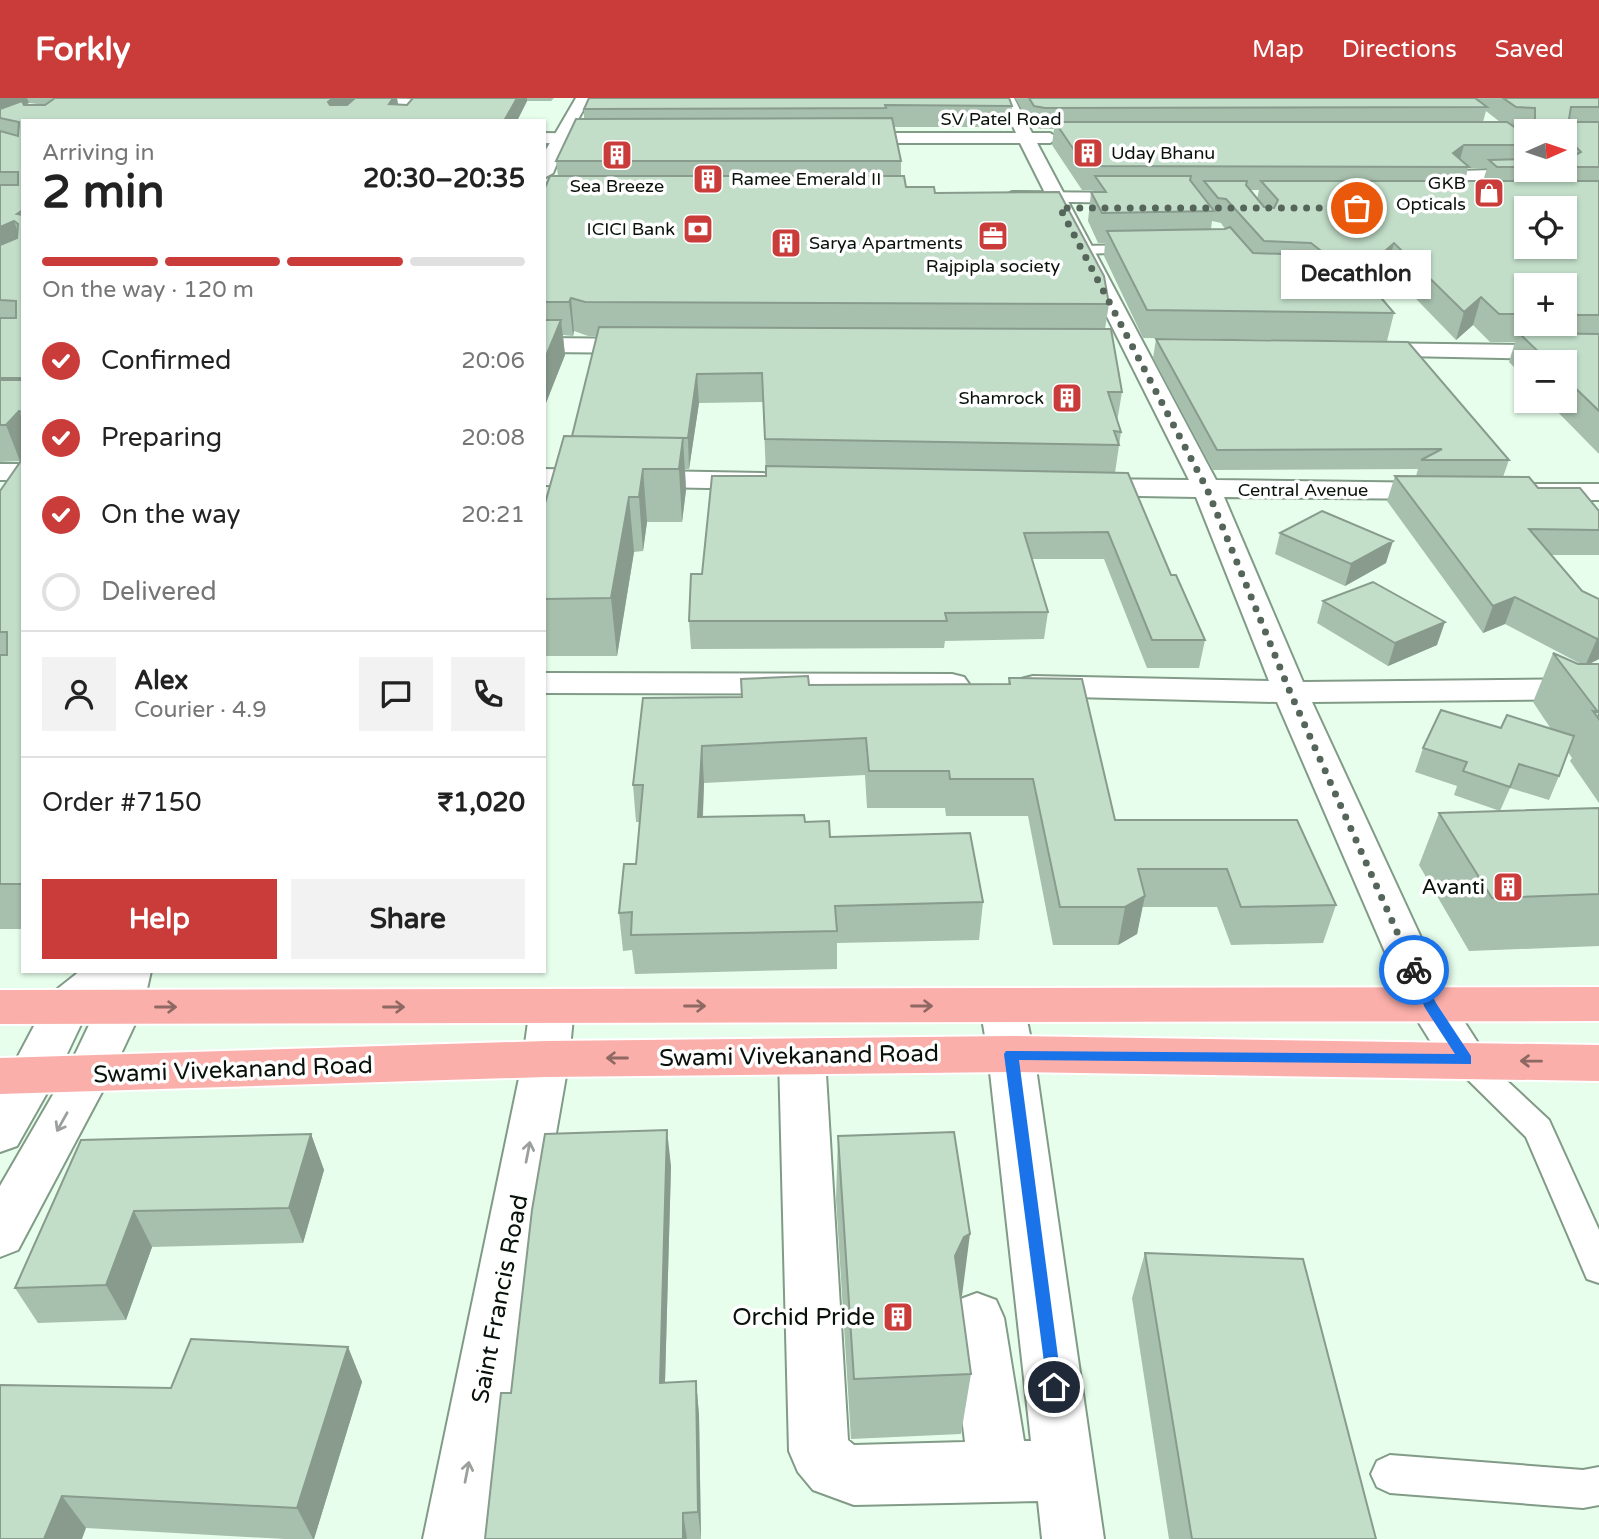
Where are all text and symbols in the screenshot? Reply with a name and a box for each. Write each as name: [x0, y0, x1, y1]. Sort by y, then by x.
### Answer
text: Forkly: [35, 30, 130, 69]
text: Map: [1252, 35, 1304, 64]
text: Directions: [1342, 35, 1457, 64]
text: Saved: [1495, 35, 1564, 64]
street label: SV Patel Road: [940, 108, 1062, 130]
north arrow: [1514, 119, 1577, 182]
map controls: [1514, 119, 1577, 413]
building icon: Uday Bhanu: [1071, 136, 1105, 170]
building icon: Sea Breeze: [600, 138, 634, 172]
text: Arriving in: [42, 139, 155, 167]
place label: Uday Bhanu: [1111, 142, 1215, 164]
building icon: Ramee Emerald II: [691, 162, 725, 196]
text: 20:30–20:35: [363, 163, 525, 194]
text: 2 min: [42, 165, 165, 220]
place label: Ramee Emerald II: [731, 168, 881, 190]
place label: GKB Opticals: [1396, 172, 1466, 215]
place label: Sea Breeze: [570, 175, 664, 197]
shop icon: GKB Opticals: [1472, 176, 1506, 210]
pin: [1327, 178, 1387, 238]
icon: bag: [1338, 189, 1376, 227]
button: locate: [1514, 196, 1577, 259]
bank icon: ICICI Bank: [681, 212, 715, 246]
place label: ICICI Bank: [587, 218, 675, 240]
office icon: Rajpipla society: [976, 219, 1010, 253]
building icon: Sarya Apartments: [769, 226, 803, 260]
place label: Sarya Apartments: [809, 232, 963, 254]
callout: Decathlon: [1282, 250, 1432, 299]
place label: Rajpipla society: [926, 255, 1060, 277]
text: Decathlon: [1300, 260, 1412, 288]
button: +: [1514, 273, 1577, 336]
text: On the way · 120 m: [42, 276, 254, 304]
icon: check: [42, 342, 80, 380]
text: Confirmed: [101, 345, 231, 376]
text: 20:06: [461, 347, 525, 375]
button: −: [1514, 350, 1577, 413]
building icon: Shamrock: [1050, 381, 1084, 415]
place label: Shamrock: [958, 387, 1044, 409]
icon: check: [42, 419, 80, 457]
text: Preparing: [101, 422, 222, 453]
text: 20:08: [461, 424, 525, 452]
street label: Central Avenue: [1238, 479, 1368, 501]
icon: check: [42, 496, 80, 534]
text: On the way: [101, 499, 241, 530]
text: 20:21: [461, 501, 525, 529]
text: Delivered: [101, 576, 217, 607]
button: person: [42, 657, 116, 731]
button: chat: [359, 657, 433, 731]
button: phone: [451, 657, 525, 731]
text: Alex: [134, 665, 188, 696]
text: Courier · 4.9: [134, 696, 267, 724]
text: Order #7150: [42, 787, 202, 818]
text: ₹1,020: [438, 787, 525, 818]
building icon: Avanti: [1491, 870, 1525, 904]
place label: Avanti: [1421, 875, 1485, 900]
button: Help: [42, 879, 277, 959]
button: Share: [291, 879, 525, 959]
courier: [1379, 935, 1449, 1005]
icon: bike: [1395, 951, 1433, 989]
one-way arrow: [683, 999, 706, 1013]
one-way arrow: [910, 999, 933, 1013]
one-way arrow: [154, 1000, 177, 1014]
one-way arrow: [382, 1000, 405, 1014]
street label: Swami Vivekanand Road: [659, 1039, 939, 1073]
street label: Swami Vivekanand Road: [93, 1051, 373, 1089]
one-way arrow: [606, 1051, 629, 1065]
one-way arrow: [1520, 1054, 1543, 1068]
one-way arrow: [55, 1112, 69, 1132]
one-way arrow: [522, 1141, 535, 1164]
street label: Saint Francis Road: [466, 1192, 534, 1406]
building icon: Orchid Pride: [881, 1300, 915, 1334]
place label: Orchid Pride: [732, 1303, 875, 1332]
pin: [1024, 1357, 1084, 1417]
icon: home: [1035, 1368, 1073, 1406]
one-way arrow: [461, 1461, 474, 1484]

